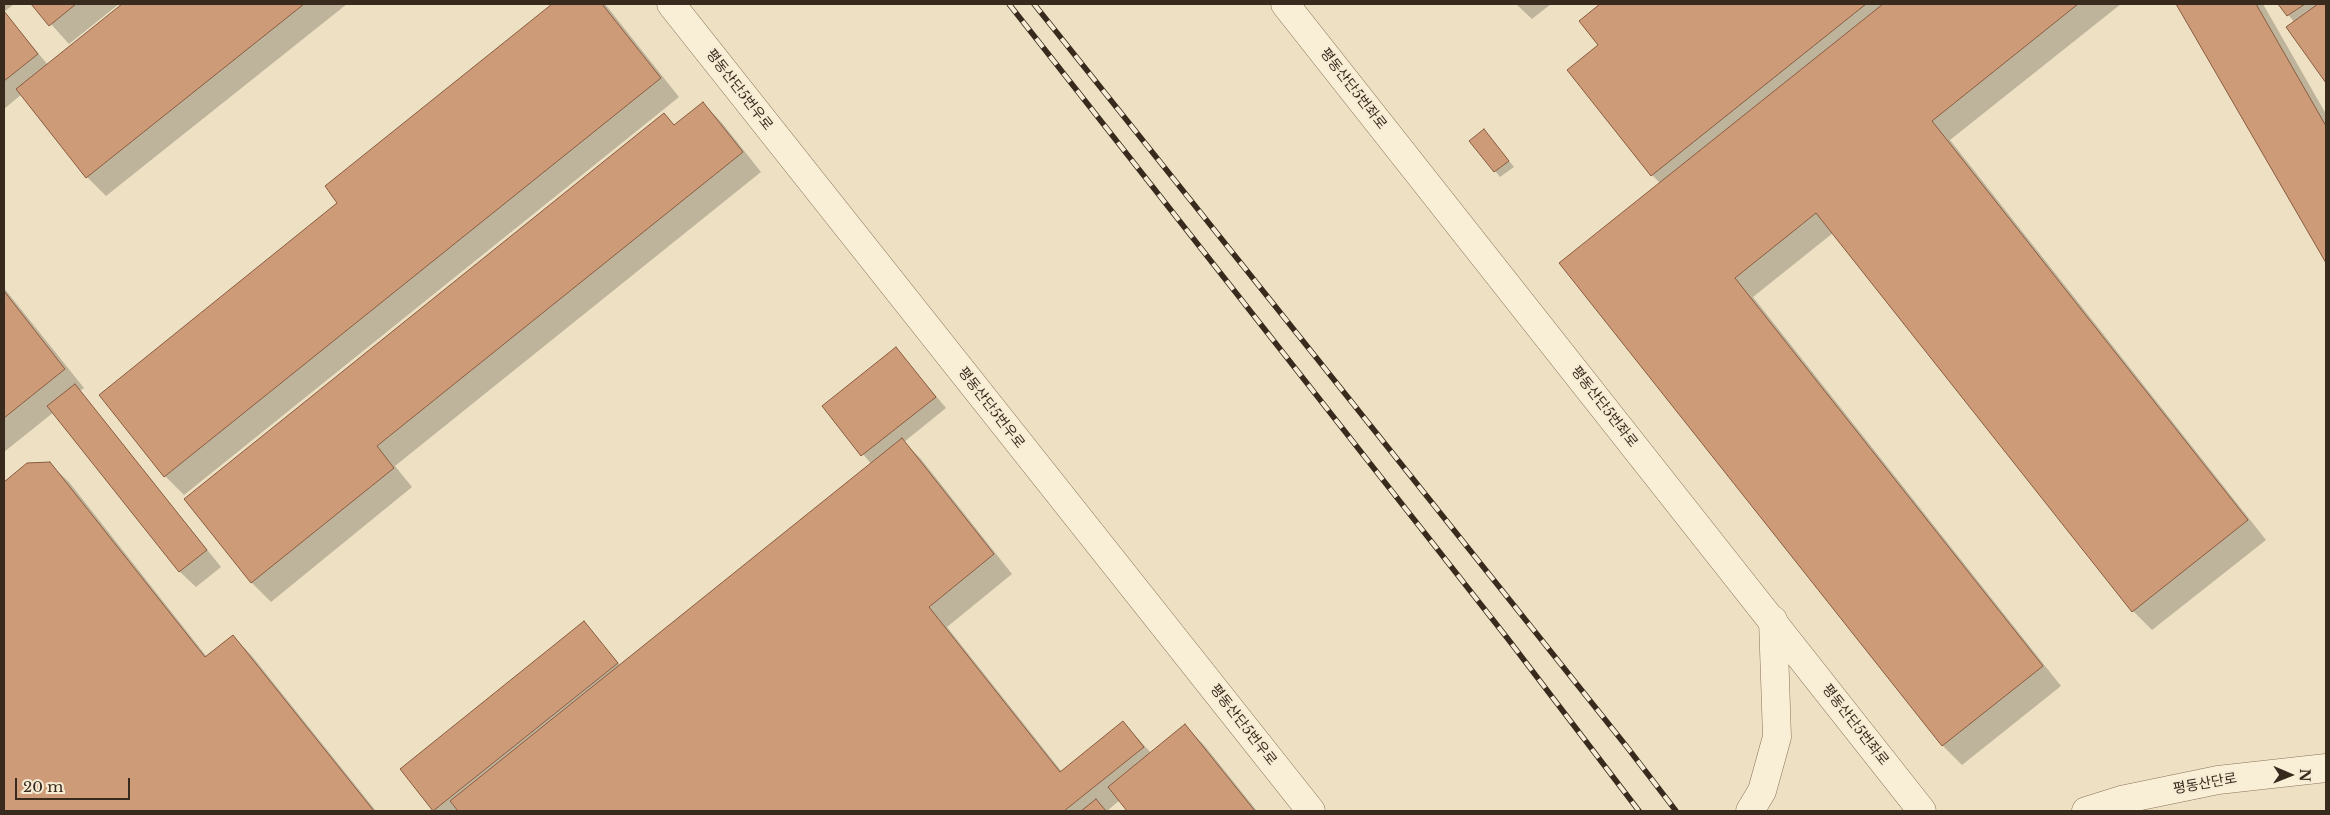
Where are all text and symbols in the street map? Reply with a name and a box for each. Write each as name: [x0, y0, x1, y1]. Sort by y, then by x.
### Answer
street label: 평동산단5번좌로: [1316, 45, 1390, 133]
street label: 평동산단5번우로: [702, 46, 776, 134]
street label: 평동산단5번좌로: [1567, 363, 1641, 451]
street label: 평동산단5번우로: [954, 364, 1028, 452]
street label: 평동산단5번우로: [1206, 681, 1280, 769]
street label: 평동산단5번좌로: [1818, 681, 1892, 769]
north arrow: [2265, 750, 2315, 800]
scale bar: [18, 768, 132, 800]
text: N: [2296, 769, 2314, 782]
street label: 평동산단로: [2172, 770, 2238, 798]
text: 20 m: [23, 777, 63, 796]

